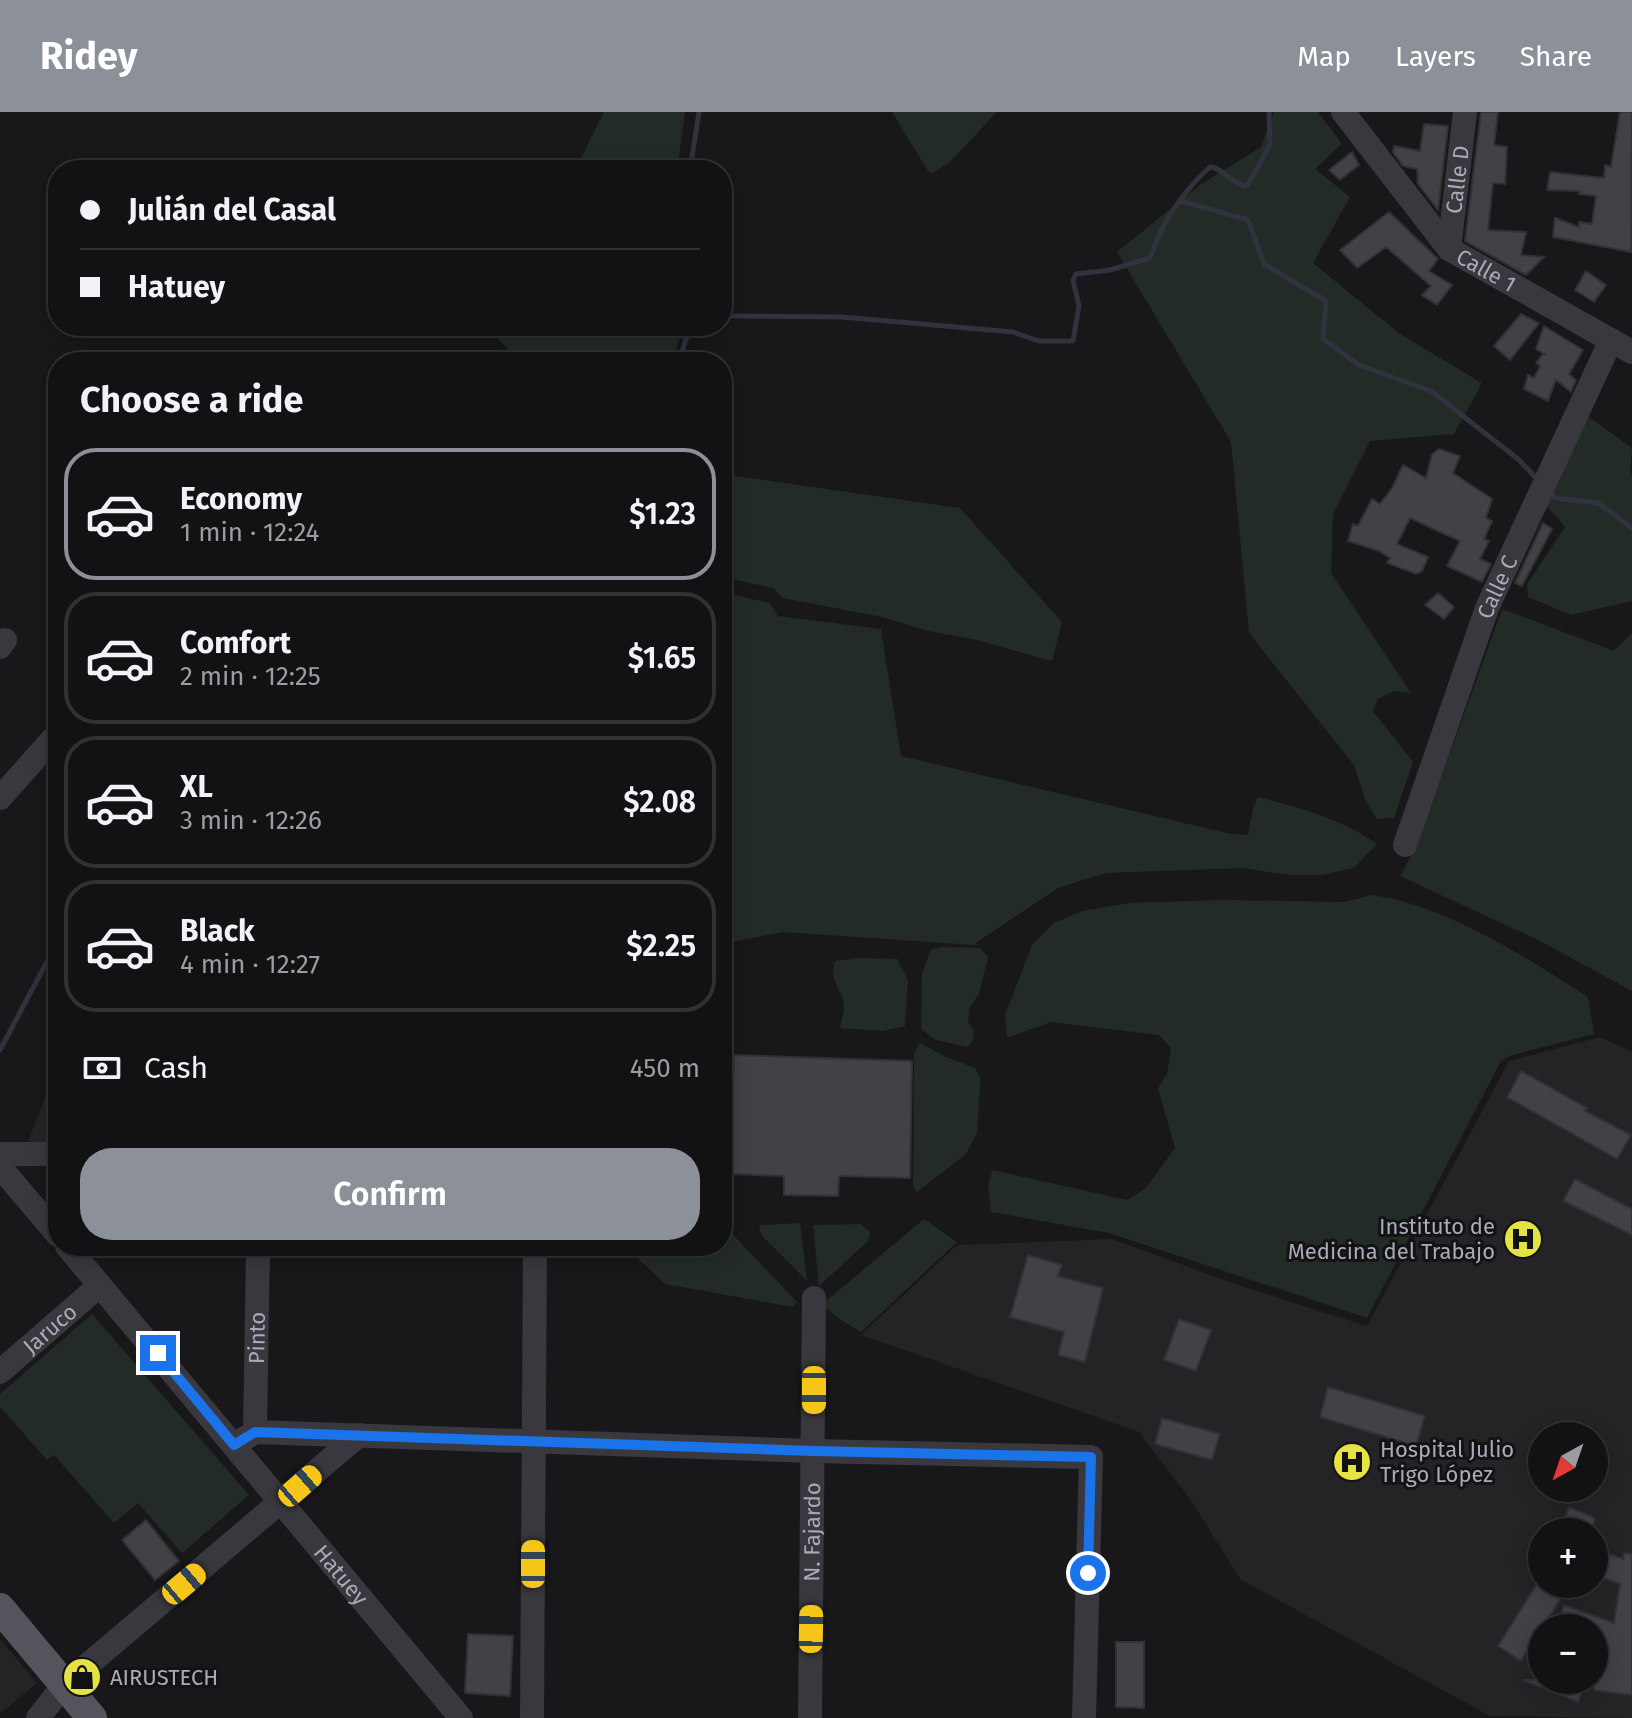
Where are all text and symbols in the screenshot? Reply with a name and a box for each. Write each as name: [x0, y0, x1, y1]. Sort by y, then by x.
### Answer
text: Ridey: [40, 33, 137, 79]
text: Map: [1297, 40, 1351, 73]
text: Layers: [1395, 40, 1476, 73]
text: Share: [1520, 40, 1592, 73]
street label: Calle D: [1440, 144, 1475, 215]
text: Julián del Casal: [128, 192, 336, 228]
street label: Calle 1: [1452, 243, 1521, 297]
text: Hatuey: [128, 269, 225, 305]
text: Choose a ride: [80, 378, 303, 422]
icon: car: [84, 478, 156, 550]
text: Economy: [180, 481, 302, 517]
text: $1.23: [629, 496, 696, 532]
text: 1 min · 12:24: [180, 517, 319, 548]
street label: Calle C: [1471, 551, 1523, 622]
icon: car: [84, 622, 156, 694]
text: Comfort: [180, 625, 291, 661]
text: $1.65: [628, 640, 696, 676]
text: 2 min · 12:25: [180, 661, 321, 692]
icon: car: [84, 766, 156, 838]
text: XL: [180, 769, 213, 805]
text: $2.08: [623, 784, 696, 820]
text: 3 min · 12:26: [180, 805, 322, 836]
icon: car: [84, 910, 156, 982]
text: Black: [180, 913, 255, 949]
text: $2.25: [626, 928, 696, 964]
text: 4 min · 12:27: [180, 949, 320, 980]
icon: cash: [80, 1046, 124, 1090]
text: Cash: [144, 1050, 208, 1086]
text: 450 m: [630, 1053, 700, 1084]
button: Confirm: [80, 1148, 700, 1240]
place label: Instituto de Medicina del Trabajo: [1288, 1213, 1495, 1265]
hospital icon: Instituto de Medicina del Trabajo: [1502, 1218, 1544, 1260]
street label: Jaruco: [17, 1298, 82, 1360]
street label: Pinto: [243, 1312, 270, 1364]
route end: [140, 1335, 176, 1371]
car: [802, 1366, 826, 1414]
north arrow: [1528, 1422, 1608, 1502]
map controls: [1528, 1422, 1608, 1694]
place label: Hospital Julio Trigo López: [1380, 1436, 1514, 1488]
hospital icon: Hospital Julio Trigo López: [1331, 1441, 1373, 1483]
car: [274, 1461, 326, 1511]
street label: N. Fajardo: [798, 1482, 826, 1582]
button: +: [1528, 1518, 1608, 1598]
street label: Hatuey: [308, 1539, 374, 1610]
car: [521, 1540, 545, 1588]
route start: [1070, 1555, 1106, 1591]
car: [158, 1559, 210, 1609]
car: [799, 1605, 823, 1653]
button: −: [1528, 1614, 1608, 1694]
shop icon: AIRUSTECH: [61, 1656, 103, 1698]
place label: AIRUSTECH: [110, 1664, 218, 1691]

